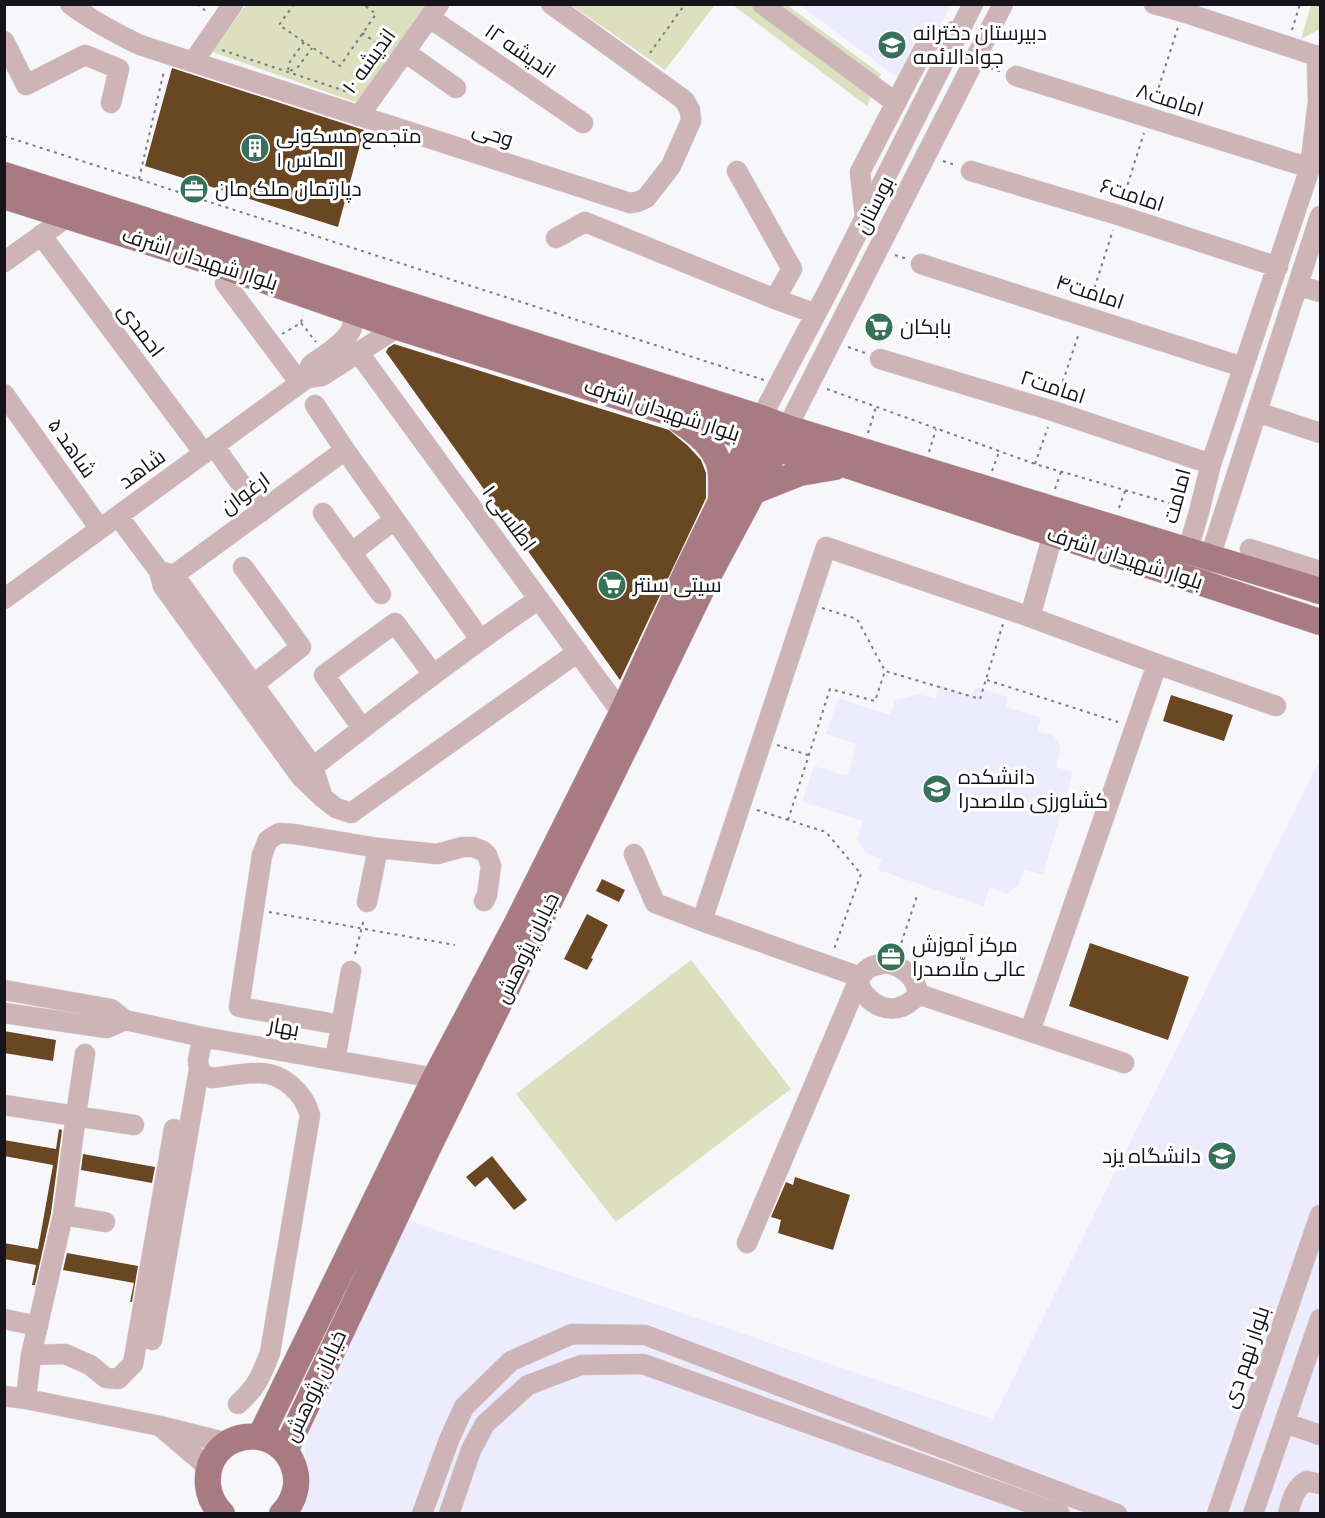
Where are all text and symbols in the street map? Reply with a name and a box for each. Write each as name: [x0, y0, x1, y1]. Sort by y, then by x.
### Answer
street label: اندیشه ۱۲: [481, 17, 561, 83]
place label: دبیرستان دخترانه جوادالائمه: [913, 19, 1047, 69]
street label: اندیشه ۱۰: [336, 23, 400, 98]
school or university icon: دبیرستان دخترانه جوادالائمه: [876, 29, 908, 61]
street label: امامت۸: [1134, 77, 1207, 121]
street label: وحی: [469, 114, 517, 153]
place label: متجمع مسکونی الماس ۱: [276, 122, 422, 173]
building icon: متجمع مسکونی الماس ۱: [239, 132, 271, 164]
street label: بوستان: [848, 171, 900, 238]
street label: امامت۶: [1097, 171, 1168, 216]
office icon: دپارتمان ملک مان: [178, 173, 210, 205]
place label: دپارتمان ملک مان: [215, 175, 362, 203]
street label: بلوار شهیدان اشرف: [119, 221, 282, 297]
street label: امامت۴: [1053, 268, 1128, 313]
street label: احمدی: [112, 297, 171, 362]
supermarket icon: بابکان: [863, 311, 895, 343]
place label: بابکان: [900, 313, 951, 340]
street label: امامت۲: [1018, 363, 1089, 408]
street label: بلوار شهیدان اشرف: [581, 372, 744, 448]
street label: شاهد ۵: [44, 412, 103, 482]
street label: شاهد: [113, 443, 169, 493]
street label: ارغوان: [214, 465, 275, 520]
street label: امامت: [1156, 465, 1195, 526]
street label: اطلسی ۱: [476, 479, 542, 556]
street label: بلوار شهیدان اشرف: [1044, 520, 1207, 596]
supermarket icon: سیتی سنتر: [596, 569, 628, 601]
place label: سیتی سنتر: [632, 571, 722, 598]
place label: دانشکده کشاورزی ملاصدرا: [958, 763, 1108, 814]
school or university icon: دانشکده کشاورزی ملاصدرا: [921, 773, 953, 805]
street label: خیابان پژوهش: [488, 888, 566, 1008]
place label: مرکز آموزش عالی ملّاصدرا: [912, 931, 1026, 982]
office icon: مرکز آموزش عالی ملّاصدرا: [875, 941, 907, 973]
street label: بهار: [265, 1010, 302, 1043]
school or university icon: دانشگاه یزد: [1206, 1140, 1238, 1172]
place label: دانشگاه یزد: [1102, 1142, 1201, 1168]
street label: بلوار نهم دی: [1216, 1302, 1276, 1412]
street label: خیابان پژوهش: [277, 1326, 353, 1446]

